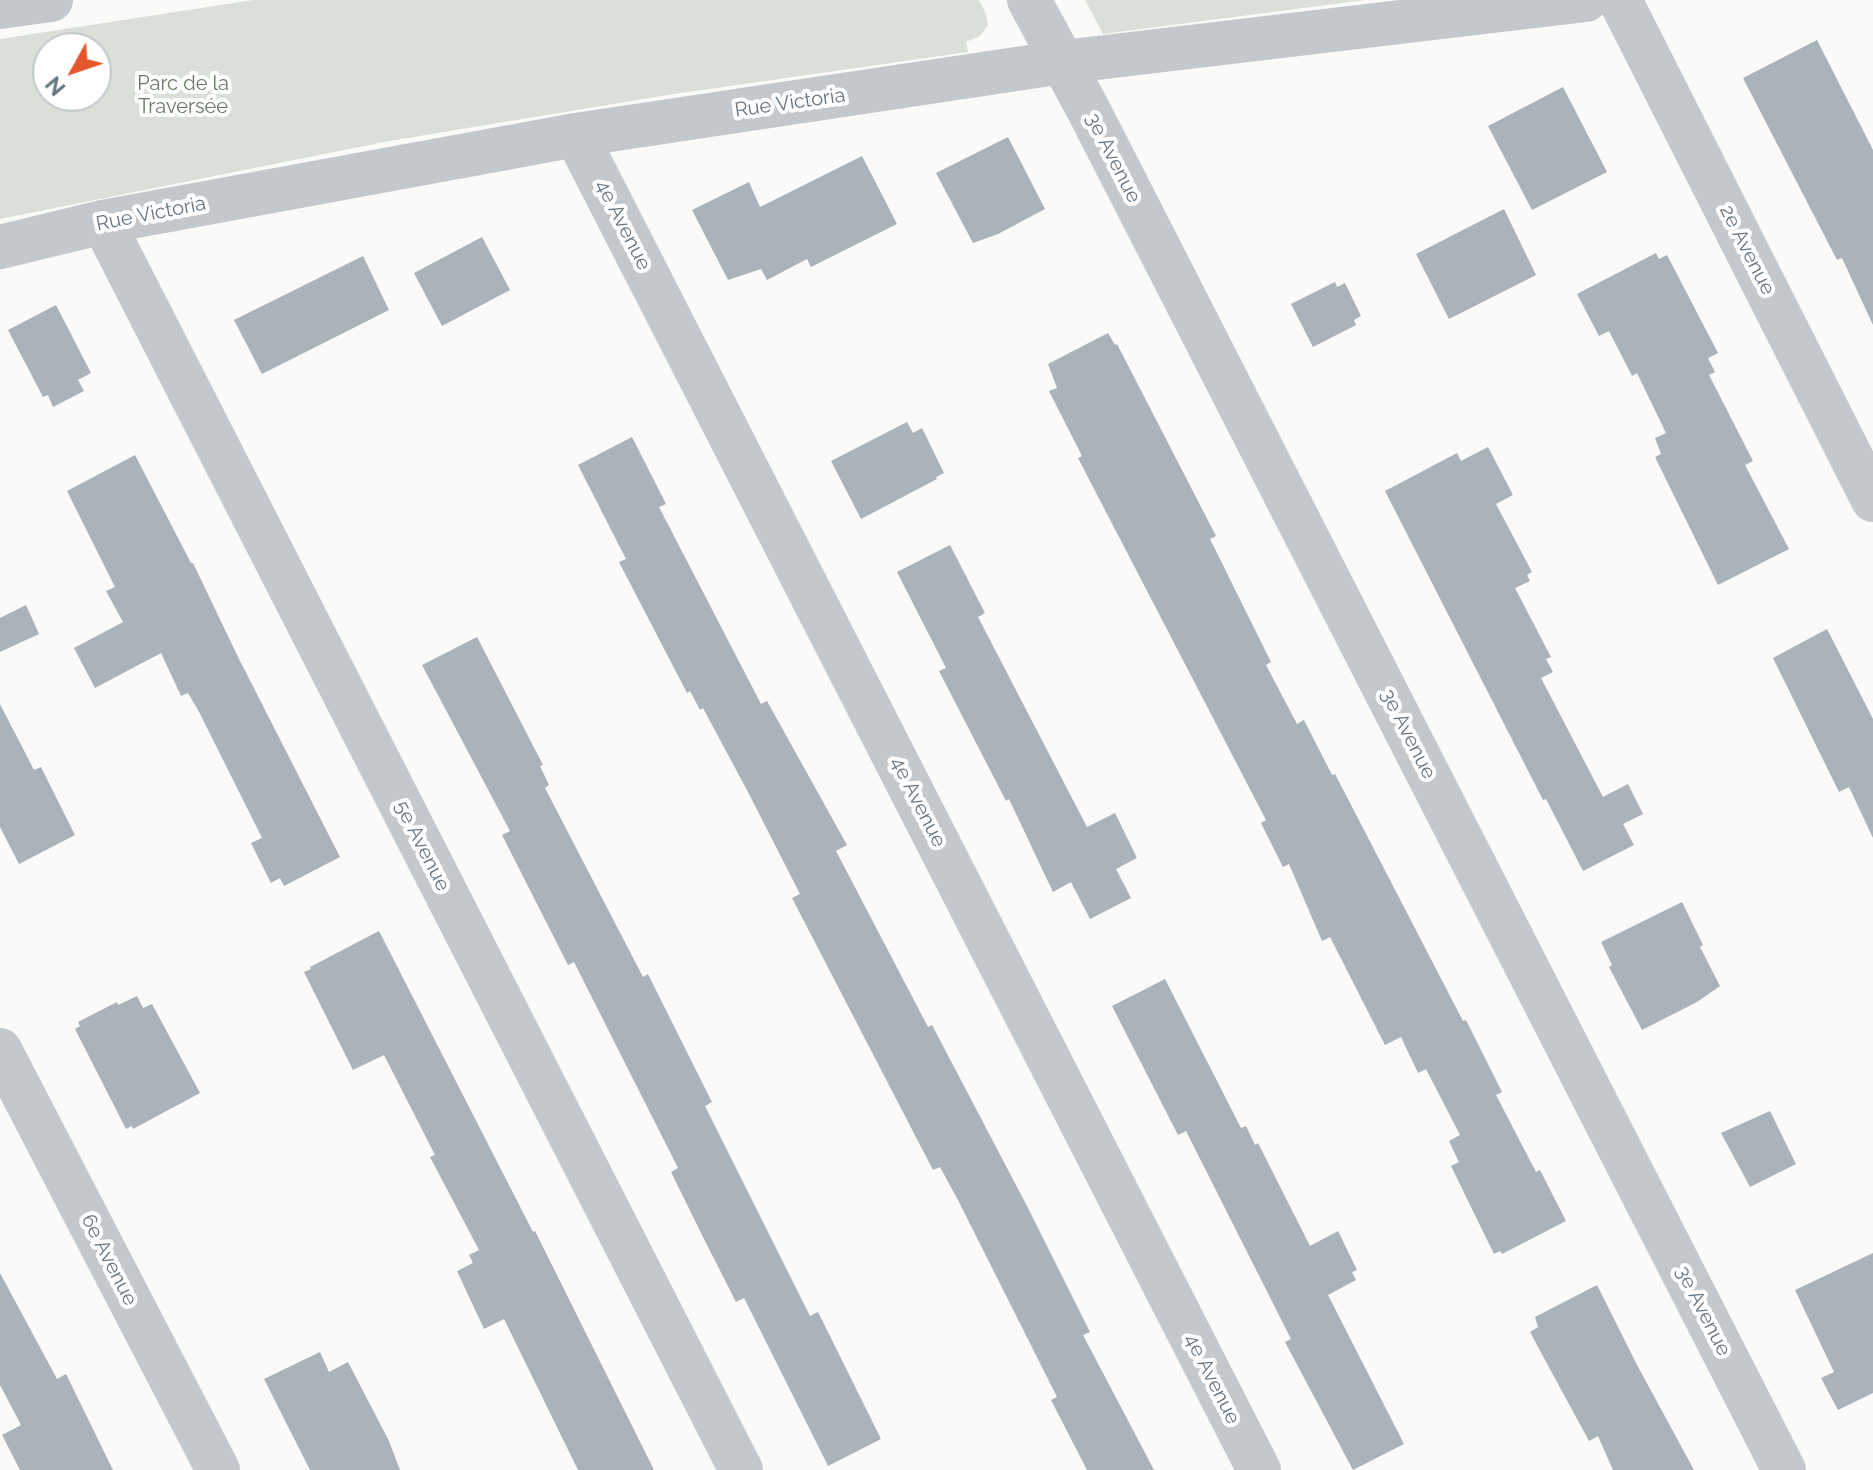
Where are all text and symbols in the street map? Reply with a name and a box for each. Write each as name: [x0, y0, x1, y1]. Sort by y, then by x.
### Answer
north arrow: [32, 32, 112, 112]
text: N: [40, 71, 71, 101]
park label: Parc de la Traversée: [137, 72, 229, 119]
street label: Rue Victoria: [733, 83, 847, 123]
street label: 3e Avenue: [1080, 109, 1146, 207]
street label: 4e Avenue: [590, 176, 656, 274]
street label: Rue Victoria: [94, 192, 208, 236]
street label: 2e Avenue: [1714, 201, 1780, 299]
street label: 3e Avenue: [1375, 685, 1441, 783]
street label: 4e Avenue: [885, 753, 951, 851]
street label: 5e Avenue: [389, 797, 455, 895]
street label: 6e Avenue: [76, 1210, 142, 1310]
street label: 3e Avenue: [1670, 1262, 1736, 1360]
street label: 4e Avenue: [1179, 1330, 1245, 1428]

